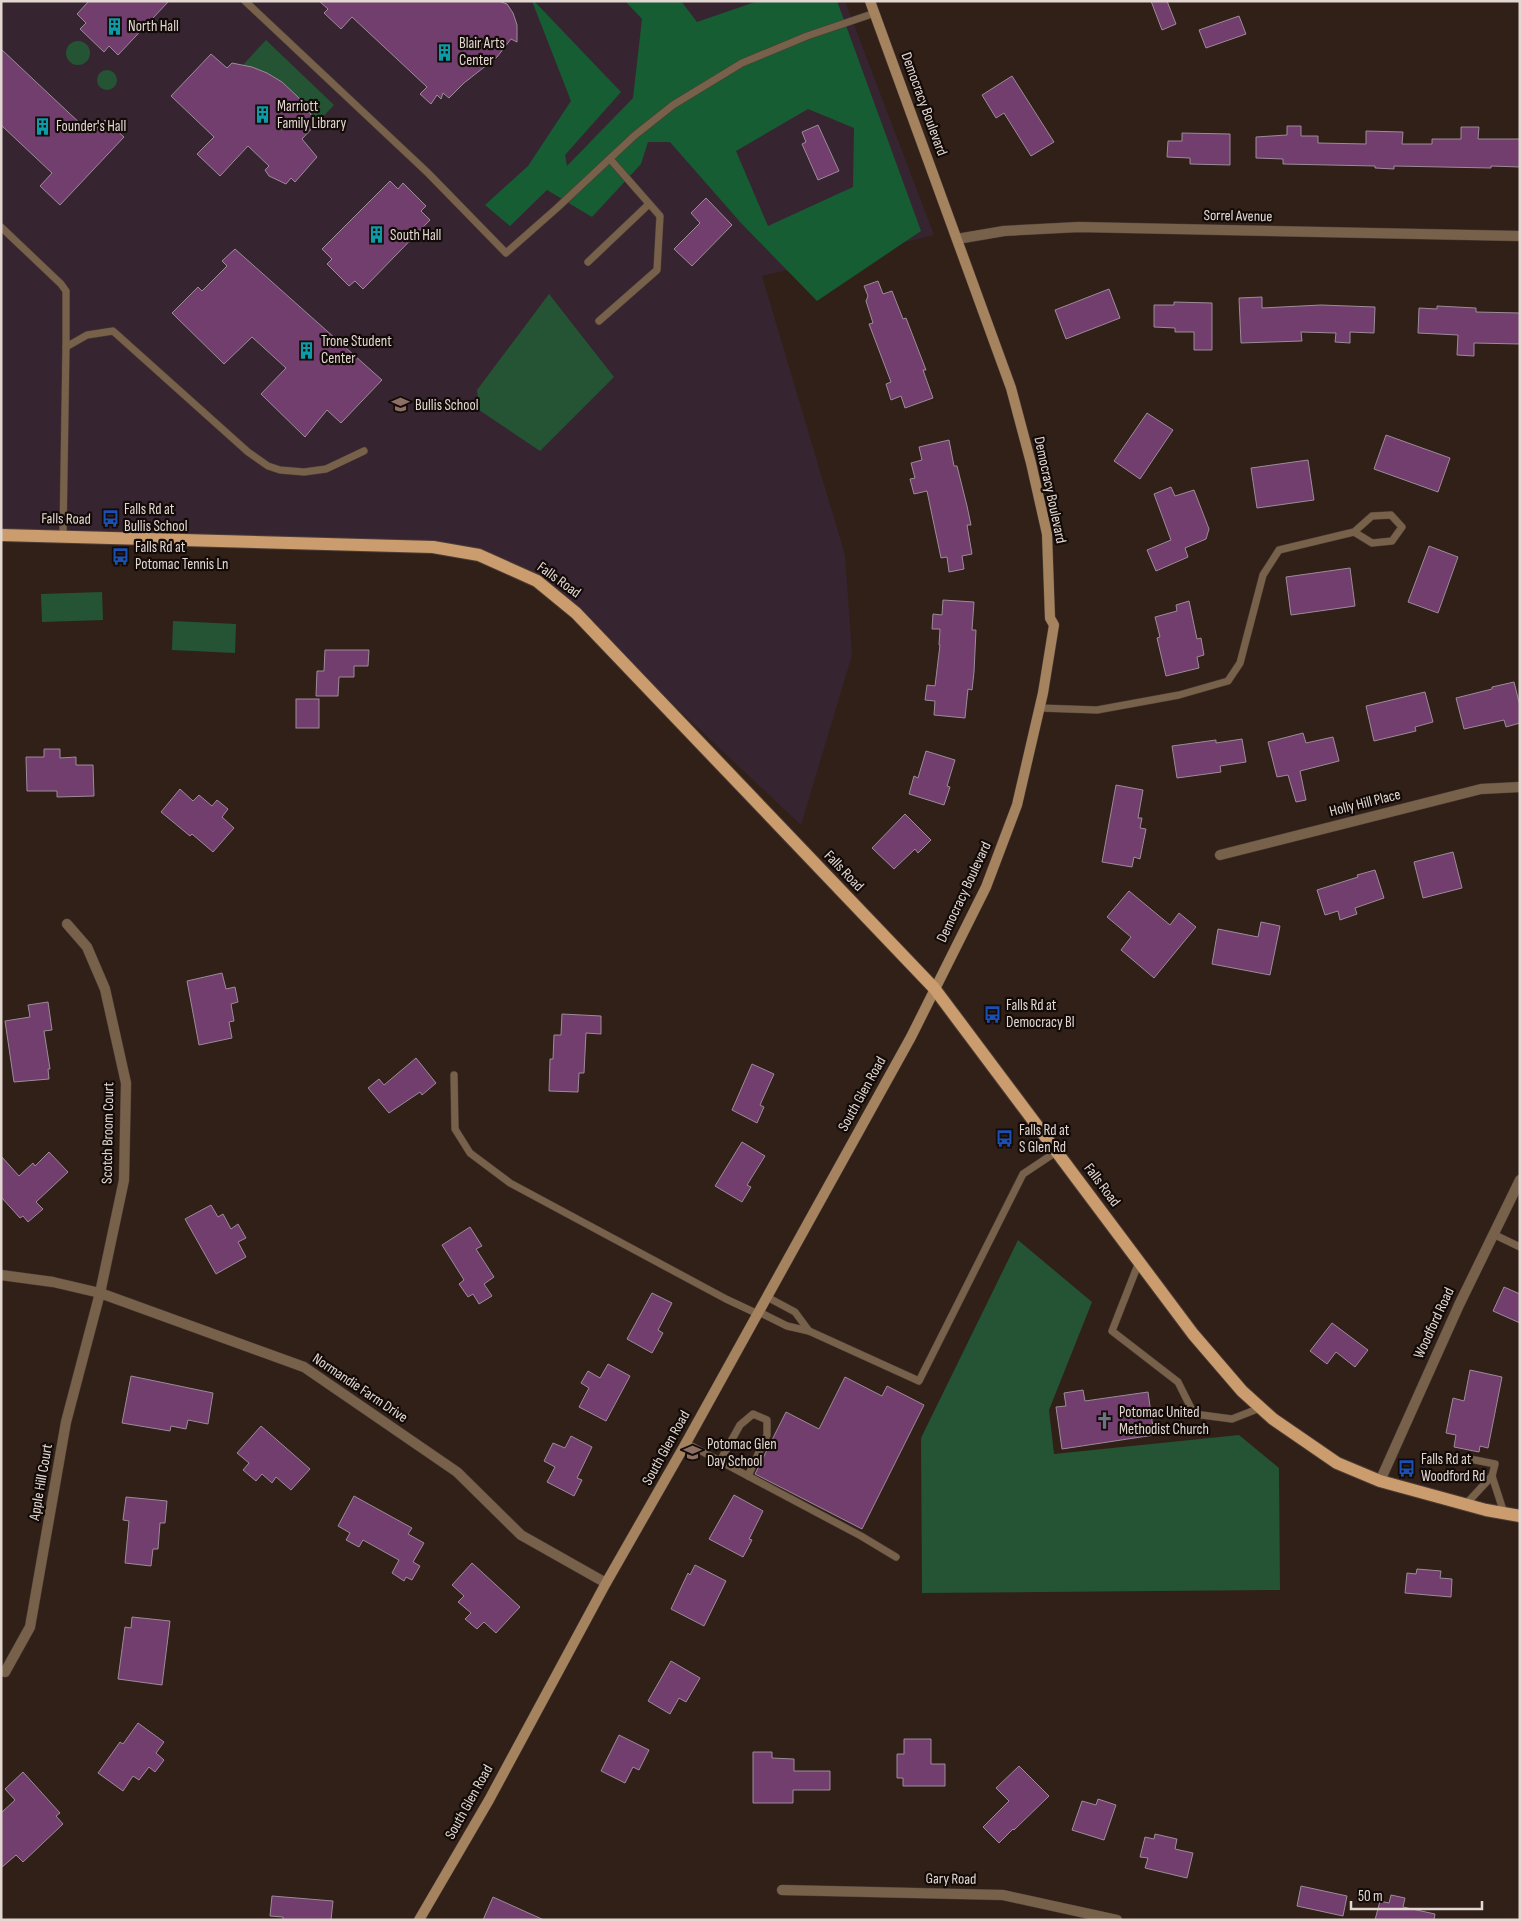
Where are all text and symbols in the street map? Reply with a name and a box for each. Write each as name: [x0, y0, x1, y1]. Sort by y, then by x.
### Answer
building icon: North Hall: [104, 16, 124, 36]
place label: North Hall: [128, 17, 179, 36]
place label: Blair Arts Center: [459, 34, 505, 70]
building icon: Blair Arts Center: [435, 42, 455, 62]
street label: Democracy Boulevard: [896, 50, 952, 158]
place label: Marriott Family Library: [277, 97, 346, 133]
building icon: Marriott Family Library: [253, 105, 273, 125]
building icon: Founder's Hall: [32, 116, 52, 136]
place label: Founder's Hall: [56, 117, 126, 136]
street label: Sorrel Avenue: [1203, 206, 1273, 226]
building icon: South Hall: [366, 225, 386, 245]
place label: South Hall: [390, 226, 441, 245]
place label: Trone Student Center: [321, 332, 392, 368]
building icon: Trone Student Center: [297, 340, 317, 360]
school or university icon: Bullis School: [391, 395, 411, 415]
place label: Bullis School: [415, 396, 478, 415]
street label: Democracy Boulevard: [1029, 435, 1071, 545]
place label: Falls Rd at Bullis School: [124, 500, 187, 536]
bus stop icon: Falls Rd at Bullis School: [100, 508, 120, 528]
street label: Falls Road: [41, 509, 91, 529]
place label: Falls Rd at Potomac Tennis Ln: [135, 538, 229, 574]
bus stop icon: Falls Rd at Potomac Tennis Ln: [111, 546, 131, 566]
street label: Falls Road: [533, 558, 585, 602]
street label: Holly Hill Place: [1327, 785, 1403, 821]
street label: Democracy Boulevard: [932, 839, 996, 945]
street label: Falls Road: [820, 847, 868, 895]
place label: Falls Rd at Democracy Bl: [1006, 996, 1075, 1032]
bus stop icon: Falls Rd at Democracy Bl: [982, 1004, 1002, 1024]
street label: South Glen Road: [834, 1053, 890, 1135]
street label: Scotch Broom Court: [98, 1082, 118, 1184]
place label: Falls Rd at S Glen Rd: [1019, 1121, 1070, 1157]
bus stop icon: Falls Rd at S Glen Rd: [995, 1129, 1015, 1149]
street label: Falls Road: [1080, 1160, 1124, 1210]
street label: Woodford Road: [1409, 1284, 1459, 1362]
street label: Normandie Farm Drive: [309, 1349, 411, 1427]
place label: Potomac United Methodist Church: [1119, 1403, 1209, 1439]
street label: South Glen Road: [638, 1407, 694, 1489]
church icon: Potomac United Methodist Church: [1095, 1411, 1115, 1431]
place label: Potomac Glen Day School: [707, 1435, 777, 1471]
street label: Apple Hill Court: [25, 1442, 57, 1523]
school or university icon: Potomac Glen Day School: [683, 1443, 703, 1463]
place label: Falls Rd at Woodford Rd: [1421, 1450, 1485, 1486]
bus stop icon: Falls Rd at Woodford Rd: [1397, 1458, 1417, 1478]
street label: South Glen Road: [441, 1761, 497, 1843]
street label: Gary Road: [925, 1869, 977, 1889]
scale bar: [1351, 1878, 1482, 1910]
text: 50 m: [1358, 1887, 1383, 1906]

